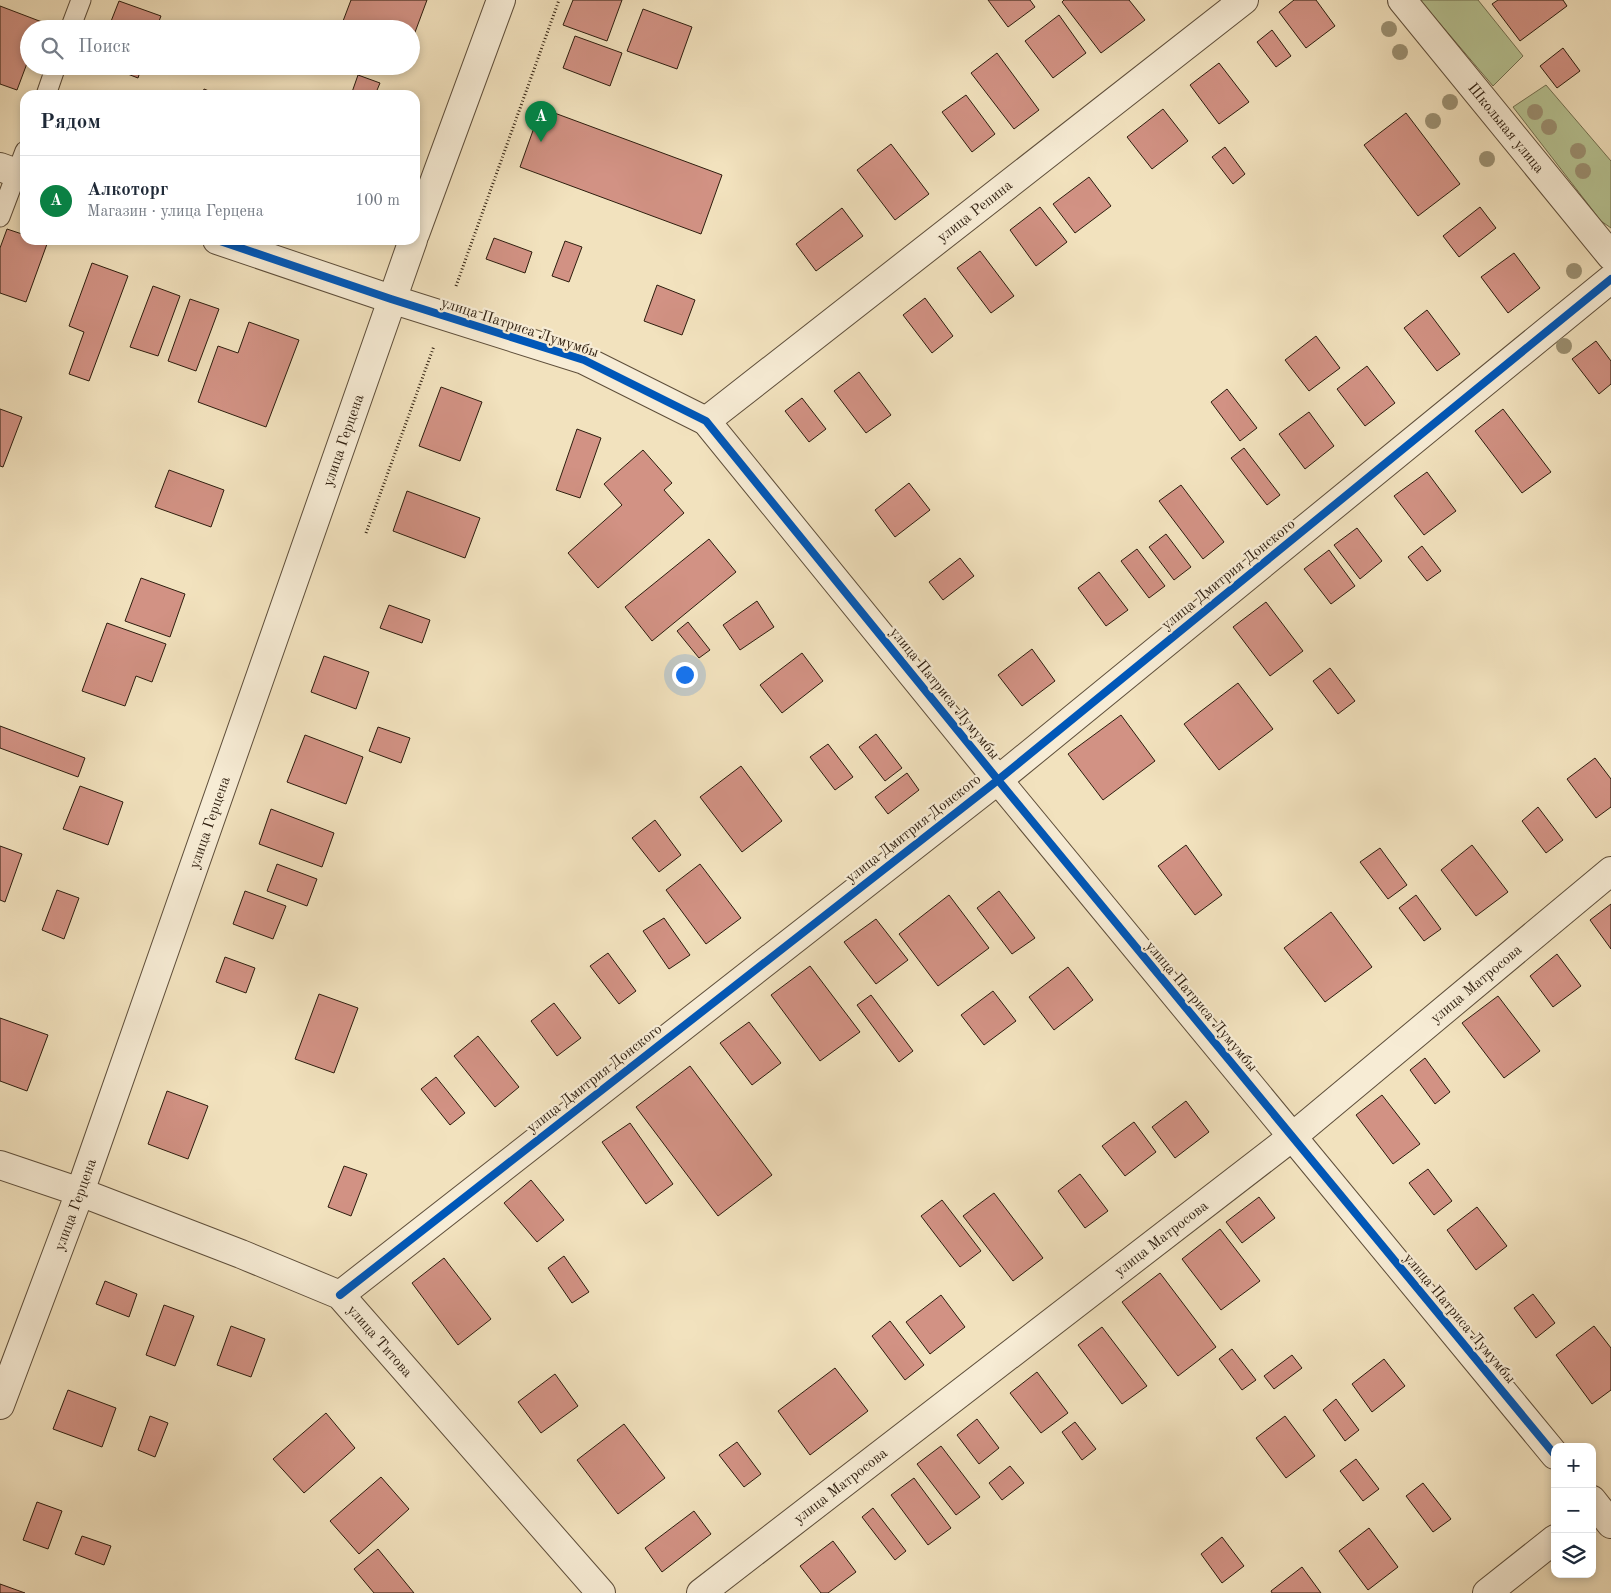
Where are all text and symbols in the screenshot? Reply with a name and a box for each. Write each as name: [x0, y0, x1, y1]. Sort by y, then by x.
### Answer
search box: [20, 20, 420, 75]
icon: search: [38, 34, 66, 62]
text: Поиск: [78, 38, 130, 57]
street label: Школьная улица: [1464, 81, 1547, 177]
pin: A: [525, 101, 557, 142]
text: Рядом: [40, 112, 101, 133]
street label: улица Репина: [935, 178, 1016, 246]
text: Алкоторг: [87, 181, 168, 200]
text: A: [50, 193, 62, 209]
text: 100 m: [355, 193, 400, 209]
text: Магазин · улица Герцена: [87, 204, 264, 220]
street label: улица Патриса Лумумбы: [439, 296, 600, 361]
street label: улица Герцена: [321, 392, 368, 489]
street label: улица Дмитрия Донского: [1159, 517, 1298, 633]
street label: улица Патриса Лумумбы: [886, 625, 1002, 763]
your location: [672, 662, 698, 688]
street label: улица Дмитрия Донского: [844, 772, 984, 886]
street label: улица Герцена: [188, 774, 234, 871]
street label: улица Патриса Лумумбы: [1142, 939, 1260, 1075]
street label: улица Матросова: [1429, 942, 1526, 1027]
street label: улица Дмитрия Донского: [525, 1022, 665, 1136]
street label: улица Герцена: [53, 1157, 100, 1253]
street label: улица Матросова: [1112, 1198, 1212, 1280]
street label: улица Патриса Лумумбы: [1400, 1251, 1518, 1387]
street label: улица Титова: [344, 1303, 415, 1381]
map controls: [1551, 1443, 1596, 1578]
button: +: [1551, 1443, 1596, 1488]
street label: улица Матросова: [792, 1446, 891, 1527]
button: −: [1551, 1488, 1596, 1533]
button: layers: [1551, 1533, 1596, 1578]

